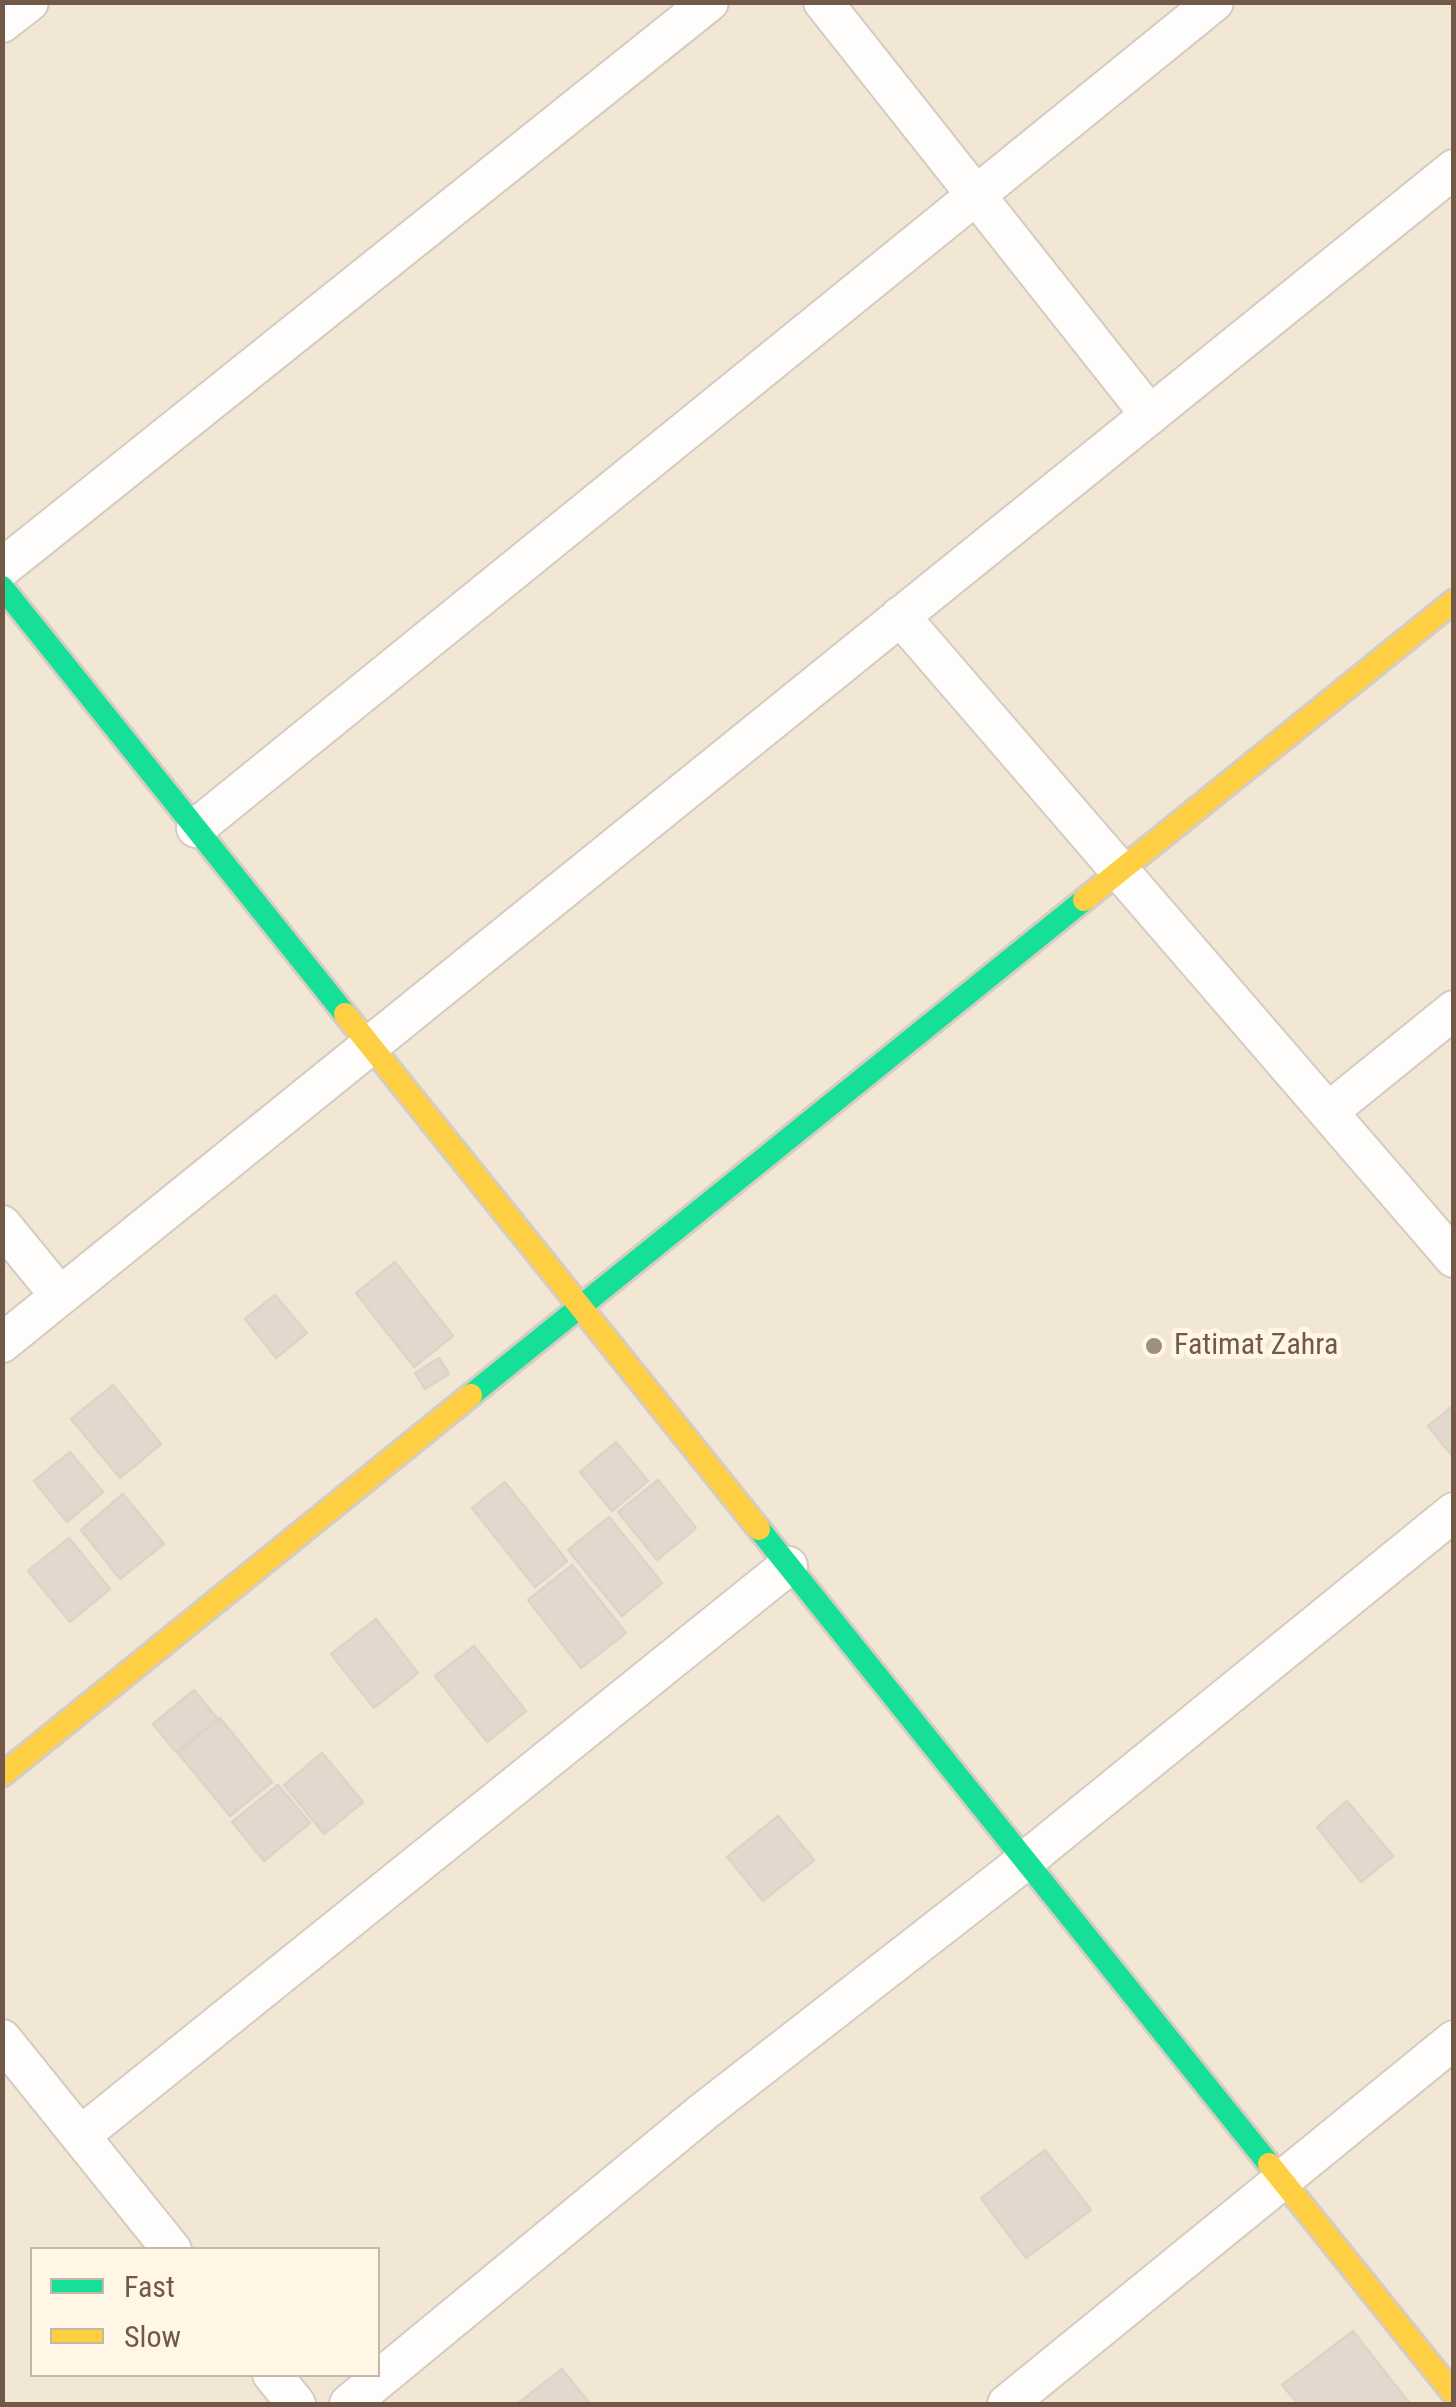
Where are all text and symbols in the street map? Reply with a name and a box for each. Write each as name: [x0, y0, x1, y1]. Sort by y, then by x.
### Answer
place label: Fatimat Zahra: [1174, 1328, 1338, 1364]
marker: Fatimat Zahra: [1143, 1335, 1165, 1357]
legend: [30, 2247, 380, 2377]
text: Fast: [124, 2269, 175, 2304]
text: Slow: [124, 2319, 181, 2354]

